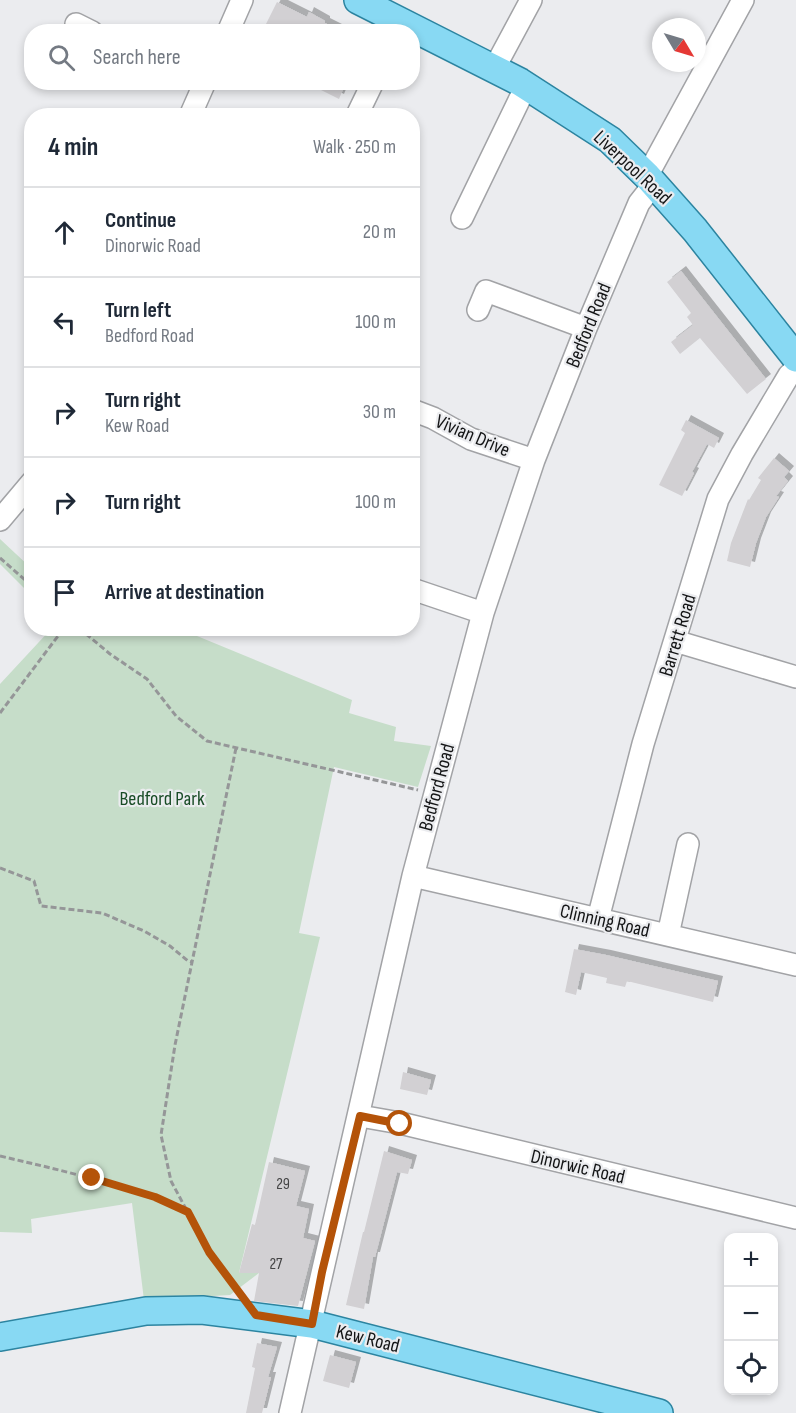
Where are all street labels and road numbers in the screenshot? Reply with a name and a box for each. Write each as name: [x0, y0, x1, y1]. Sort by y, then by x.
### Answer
street label: Liverpool Road: [588, 126, 676, 210]
street label: Bedford Road: [561, 280, 617, 371]
street label: Vivian Drive: [432, 410, 513, 462]
street label: Barrett Road: [654, 591, 702, 679]
street label: Bedford Road: [414, 741, 460, 833]
street label: Clinning Road: [558, 899, 652, 943]
street label: Dinorwic Road: [528, 1144, 627, 1189]
street label: Kew Road: [334, 1320, 402, 1358]

